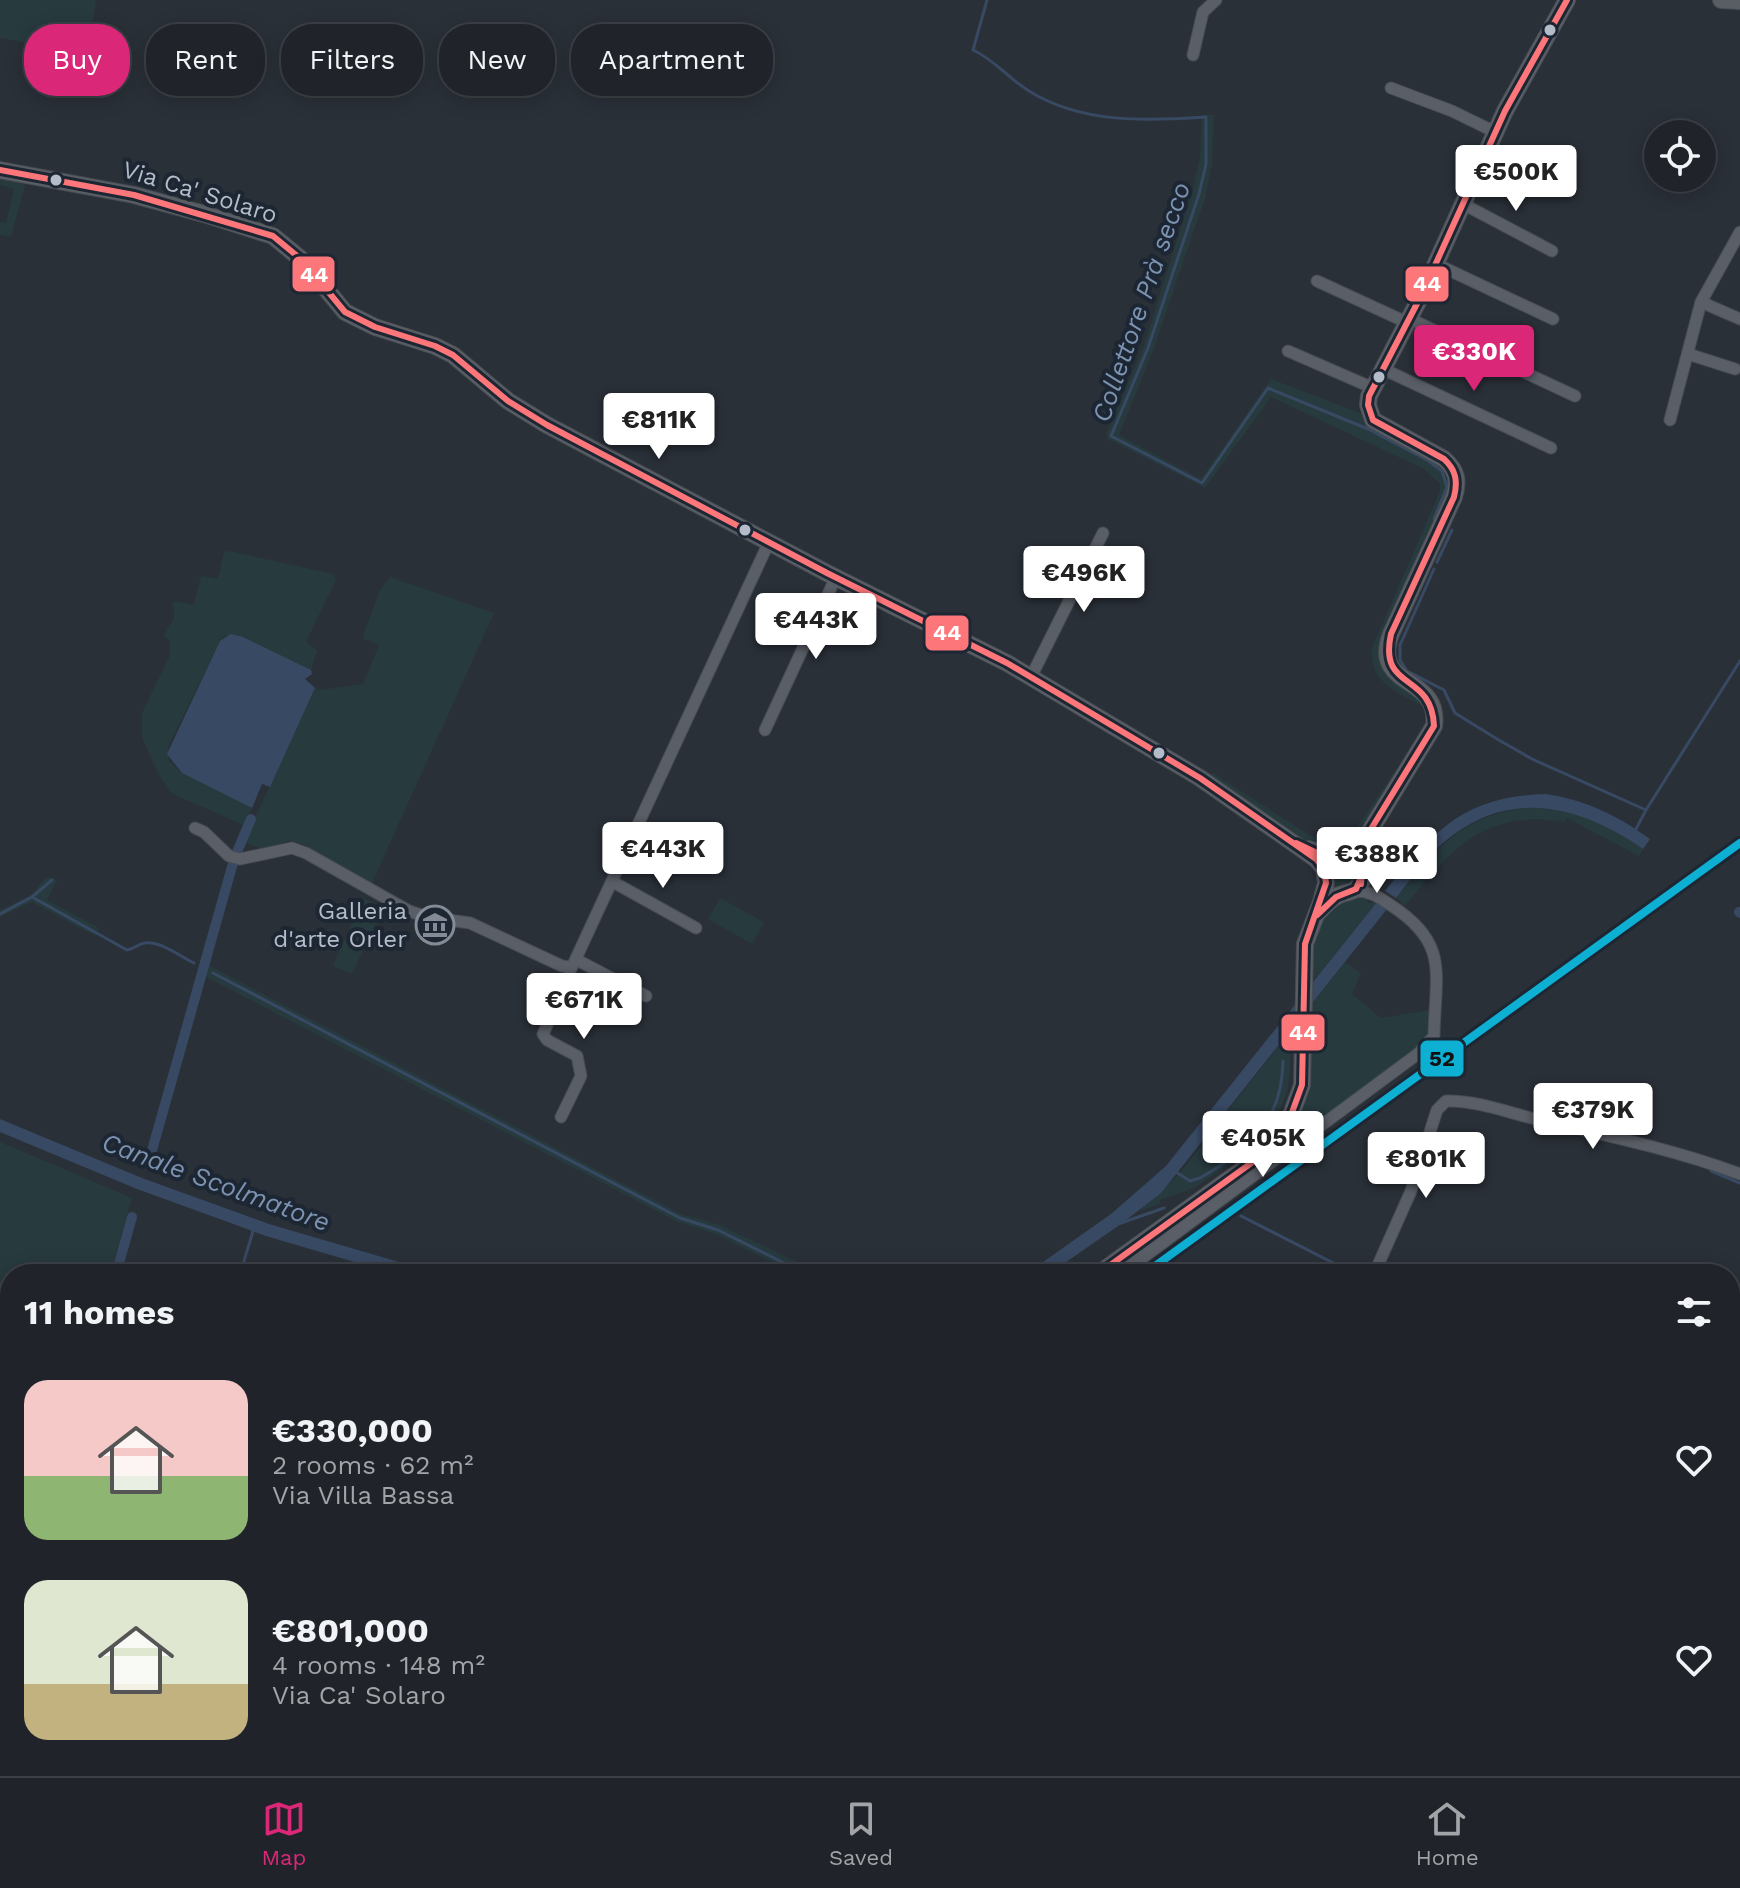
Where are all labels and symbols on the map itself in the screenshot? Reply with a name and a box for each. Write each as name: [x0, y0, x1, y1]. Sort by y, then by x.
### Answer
unlabelled marker: [1542, 22, 1558, 38]
pin: €500K: [1460, 145, 1572, 213]
street label: Via Ca' Solaro: [119, 155, 281, 229]
unlabelled marker: [48, 172, 64, 188]
water label: Collettore Prà secco: [1086, 178, 1196, 426]
line badge: 44: [291, 255, 336, 293]
text: 44: [300, 262, 328, 287]
line badge: 44: [1404, 265, 1450, 303]
text: 44: [1413, 271, 1441, 296]
pin: €330K: [1418, 325, 1530, 393]
unlabelled marker: [1371, 369, 1387, 385]
pin: €811K: [603, 393, 715, 461]
unlabelled marker: [737, 522, 753, 538]
pin: €496K: [1028, 546, 1140, 614]
pin: €443K: [760, 593, 872, 661]
line badge: 44: [924, 614, 970, 652]
text: 44: [933, 620, 961, 645]
unlabelled marker: [1151, 745, 1167, 761]
pin: €443K: [607, 822, 719, 890]
pin: €388K: [1321, 827, 1433, 895]
place label: Galleria d'arte Orler: [273, 897, 407, 953]
museum icon: Galleria d'arte Orler: [414, 904, 456, 946]
pin: €671K: [528, 973, 640, 1041]
line badge: 44: [1280, 1013, 1326, 1052]
text: 44: [1289, 1020, 1317, 1045]
line badge: 52: [1419, 1039, 1465, 1078]
text: 52: [1429, 1046, 1455, 1071]
pin: €379K: [1537, 1083, 1649, 1151]
pin: €405K: [1207, 1111, 1319, 1179]
water label: Canale Scolmatore: [98, 1127, 334, 1237]
pin: €801K: [1370, 1132, 1482, 1200]

